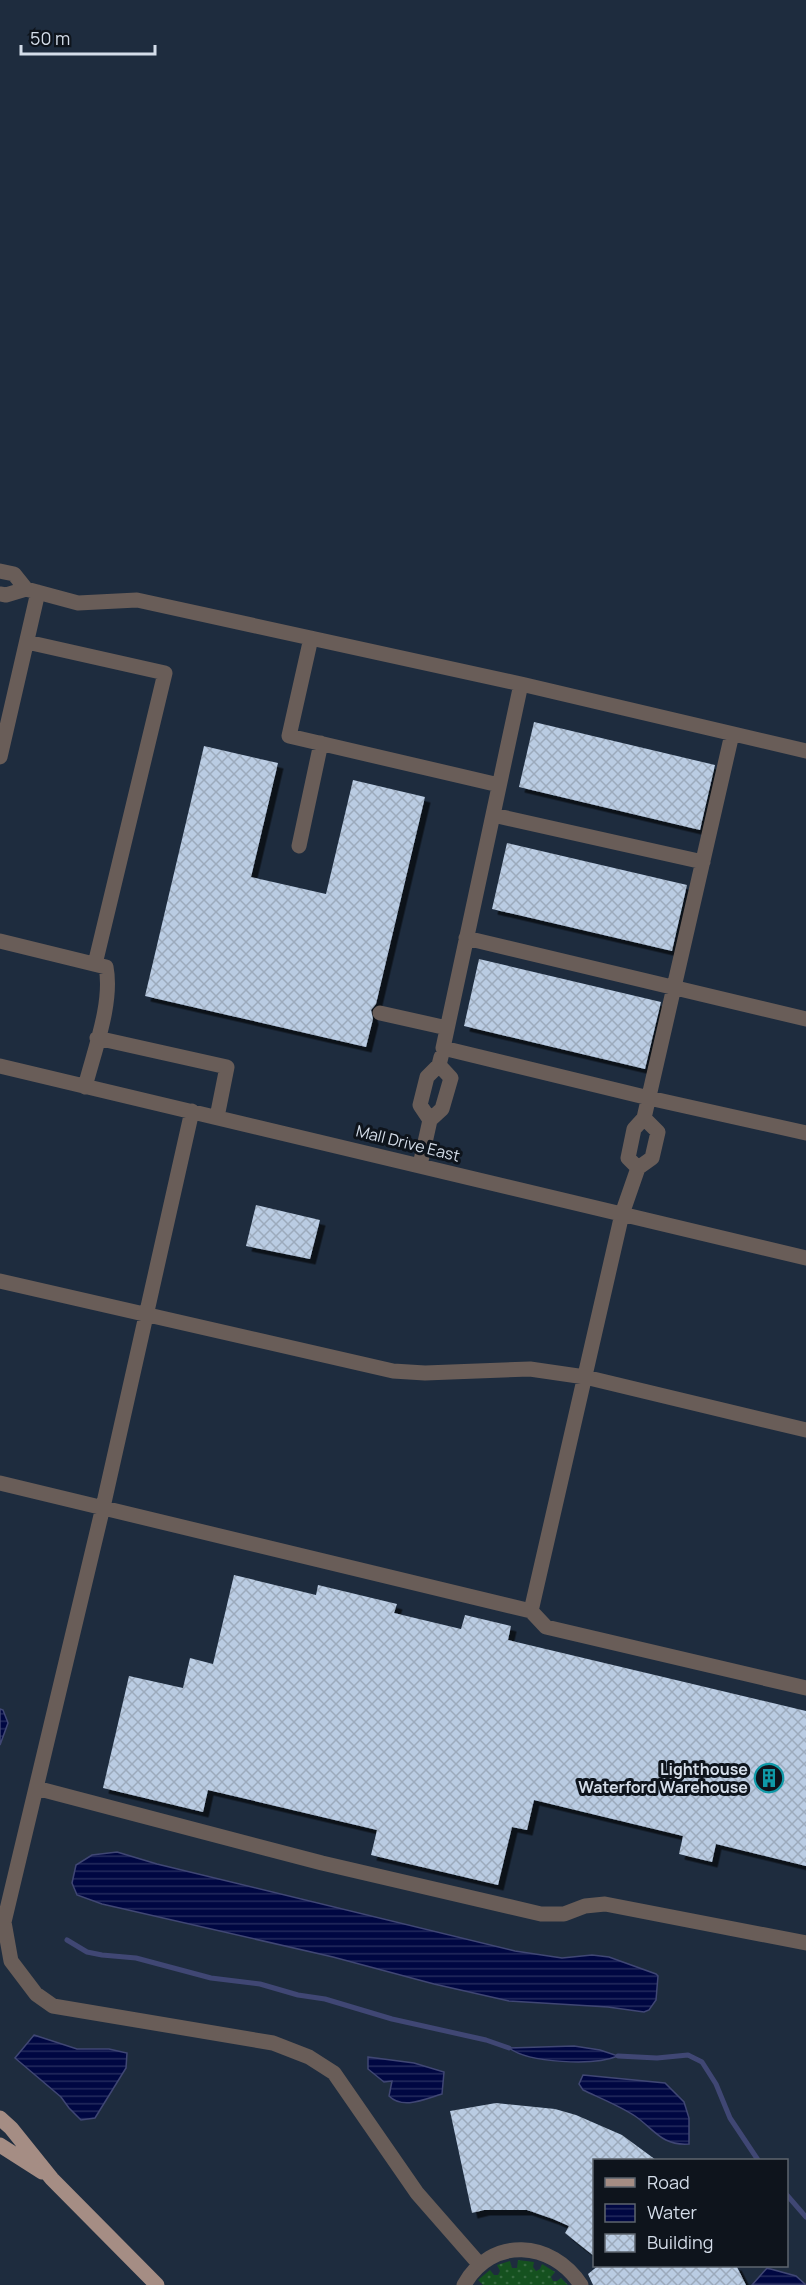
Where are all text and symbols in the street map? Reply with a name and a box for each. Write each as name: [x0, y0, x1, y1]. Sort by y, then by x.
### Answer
scale bar: [21, 18, 154, 56]
text: 50 m: [30, 26, 70, 50]
street label: Mall Drive East: [354, 1119, 462, 1167]
place label: Lighthouse Waterford Warehouse: [578, 1758, 748, 1798]
building icon: Lighthouse Waterford Warehouse: [753, 1762, 785, 1794]
legend: [593, 2159, 788, 2267]
text: Road: [647, 2170, 690, 2194]
text: Water: [647, 2200, 697, 2224]
text: Building: [647, 2230, 713, 2254]

